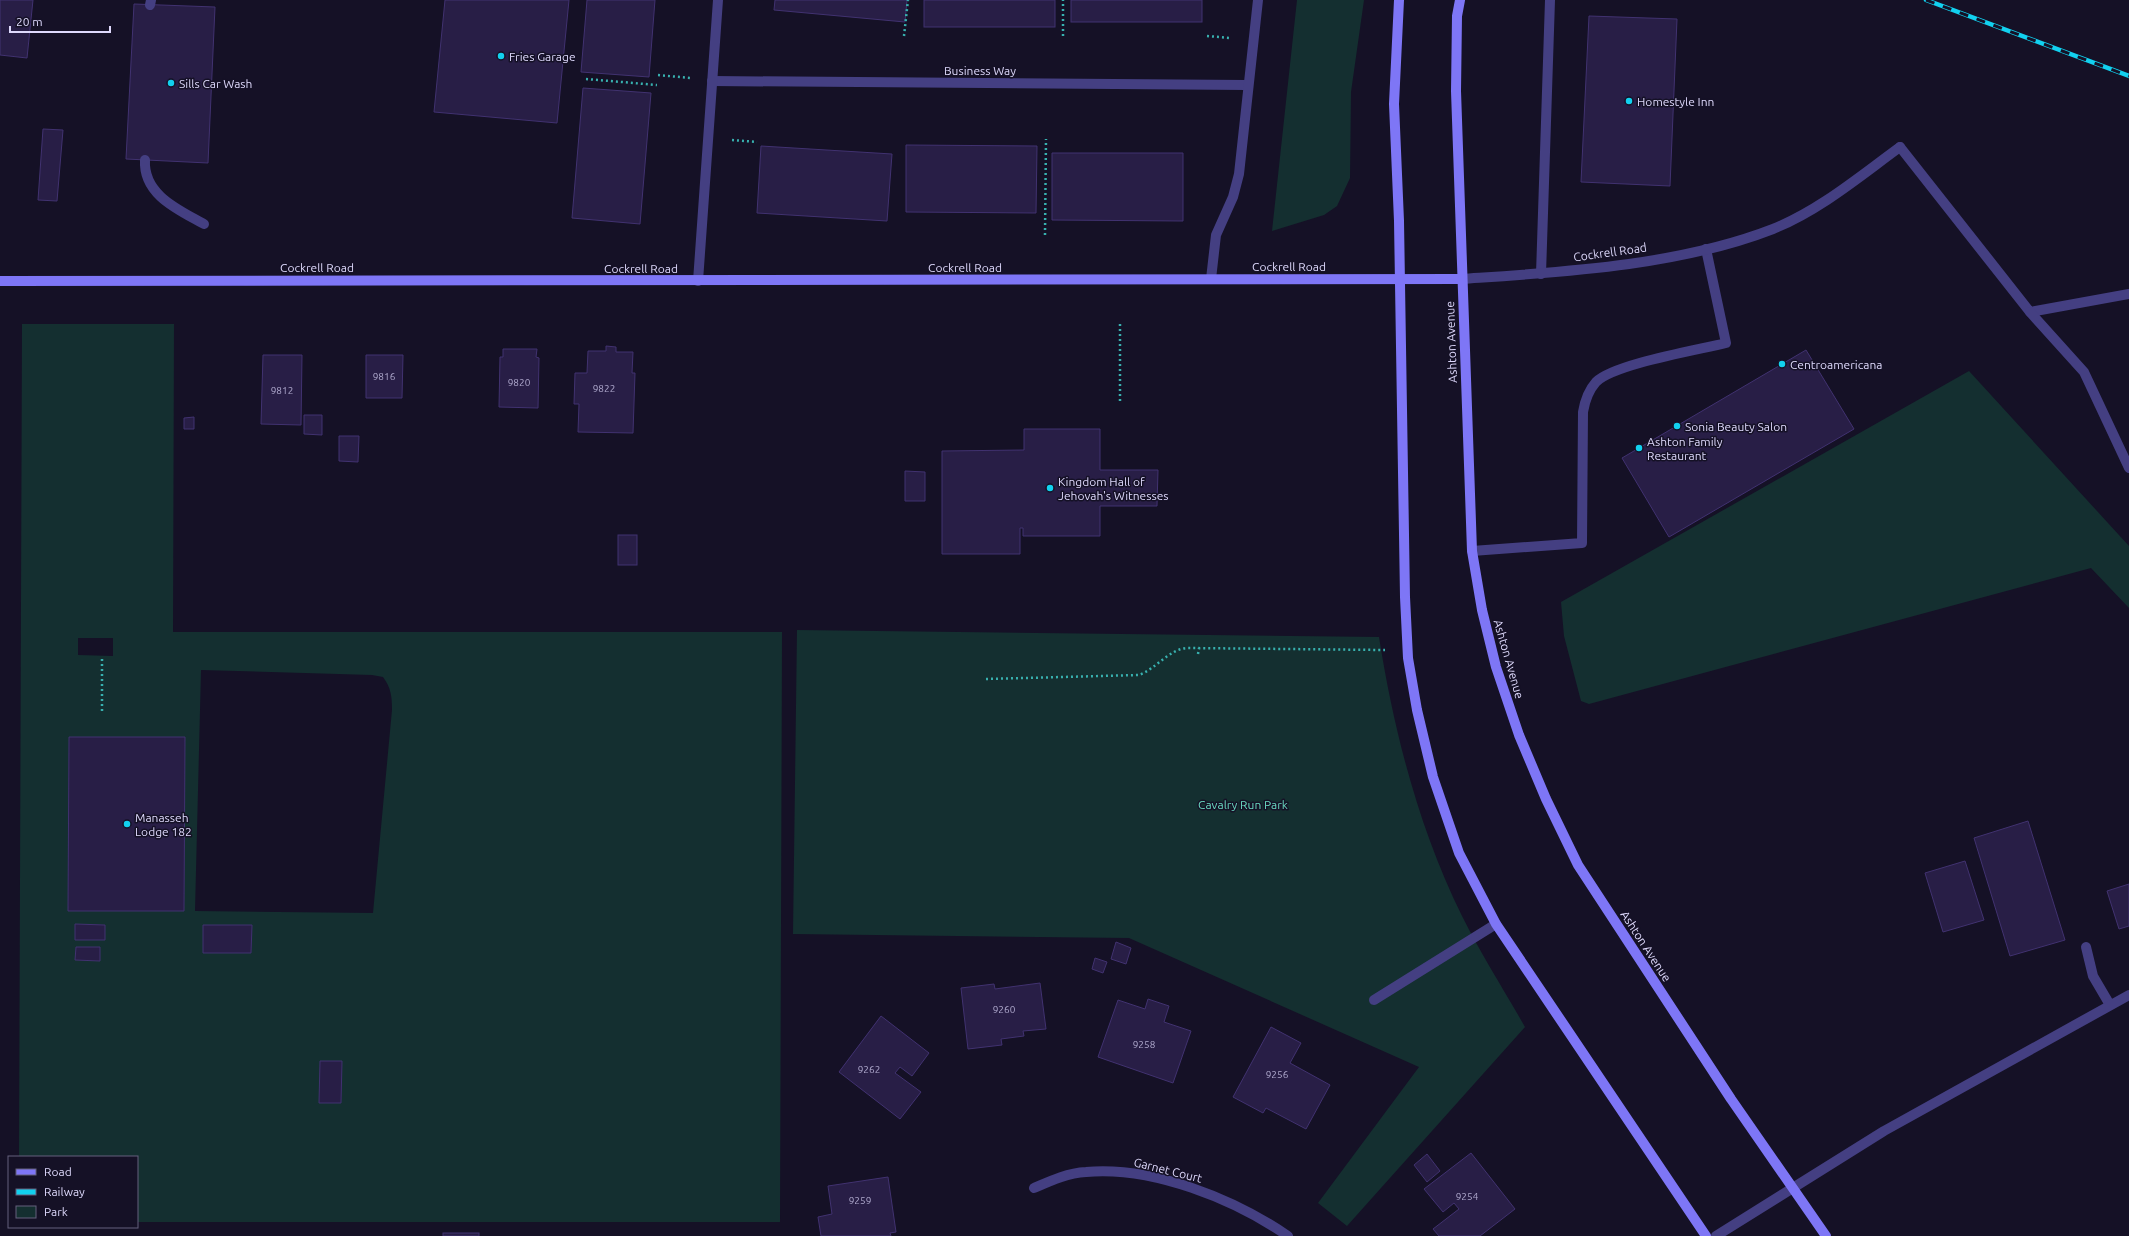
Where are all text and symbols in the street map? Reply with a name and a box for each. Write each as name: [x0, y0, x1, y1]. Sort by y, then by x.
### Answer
scale bar: [10, 8, 110, 34]
text: 20 m: [16, 15, 43, 28]
place label: Fries Garage: [509, 50, 576, 63]
marker: Fries Garage: [496, 51, 506, 61]
street label: Business Way: [944, 64, 1016, 77]
place label: Sills Car Wash: [179, 77, 252, 90]
marker: Sills Car Wash: [166, 78, 176, 88]
place label: Homestyle Inn: [1637, 95, 1714, 108]
marker: Homestyle Inn: [1624, 96, 1634, 106]
street label: Cockrell Road: [1573, 240, 1647, 264]
street label: Cockrell Road: [1252, 260, 1326, 273]
street label: Cockrell Road: [280, 261, 354, 274]
street label: Cockrell Road: [928, 261, 1002, 274]
street label: Cockrell Road: [604, 262, 678, 275]
street label: Ashton Avenue: [1443, 301, 1459, 383]
place label: Centroamericana: [1790, 358, 1882, 371]
marker: Centroamericana: [1777, 359, 1787, 369]
house number: 9816: [373, 371, 396, 382]
house number: 9820: [508, 377, 531, 388]
house number: 9822: [593, 383, 615, 394]
house number: 9812: [271, 385, 293, 396]
place label: Sonia Beauty Salon: [1685, 420, 1787, 433]
marker: Sonia Beauty Salon: [1672, 421, 1682, 431]
place label: Ashton Family Restaurant: [1647, 435, 1723, 462]
marker: Ashton Family Restaurant: [1634, 443, 1644, 453]
place label: Kingdom Hall of Jehovah's Witnesses: [1058, 475, 1169, 502]
marker: Kingdom Hall of Jehovah's Witnesses: [1045, 483, 1055, 493]
street label: Ashton Avenue: [1491, 618, 1527, 700]
park label: Cavalry Run Park: [1198, 798, 1288, 811]
place label: Manasseh Lodge 182: [135, 811, 192, 838]
marker: Manasseh Lodge 182: [122, 819, 132, 829]
street label: Ashton Avenue: [1618, 908, 1674, 984]
house number: 9260: [993, 1004, 1016, 1015]
house number: 9258: [1133, 1039, 1156, 1050]
house number: 9262: [858, 1064, 880, 1075]
house number: 9256: [1266, 1069, 1289, 1080]
street label: Garnet Court: [1132, 1155, 1204, 1185]
legend: [8, 1156, 138, 1228]
text: Road: [44, 1165, 72, 1178]
text: Railway: [44, 1185, 85, 1198]
house number: 9254: [1456, 1191, 1479, 1202]
house number: 9259: [849, 1195, 871, 1206]
text: Park: [44, 1205, 68, 1218]

